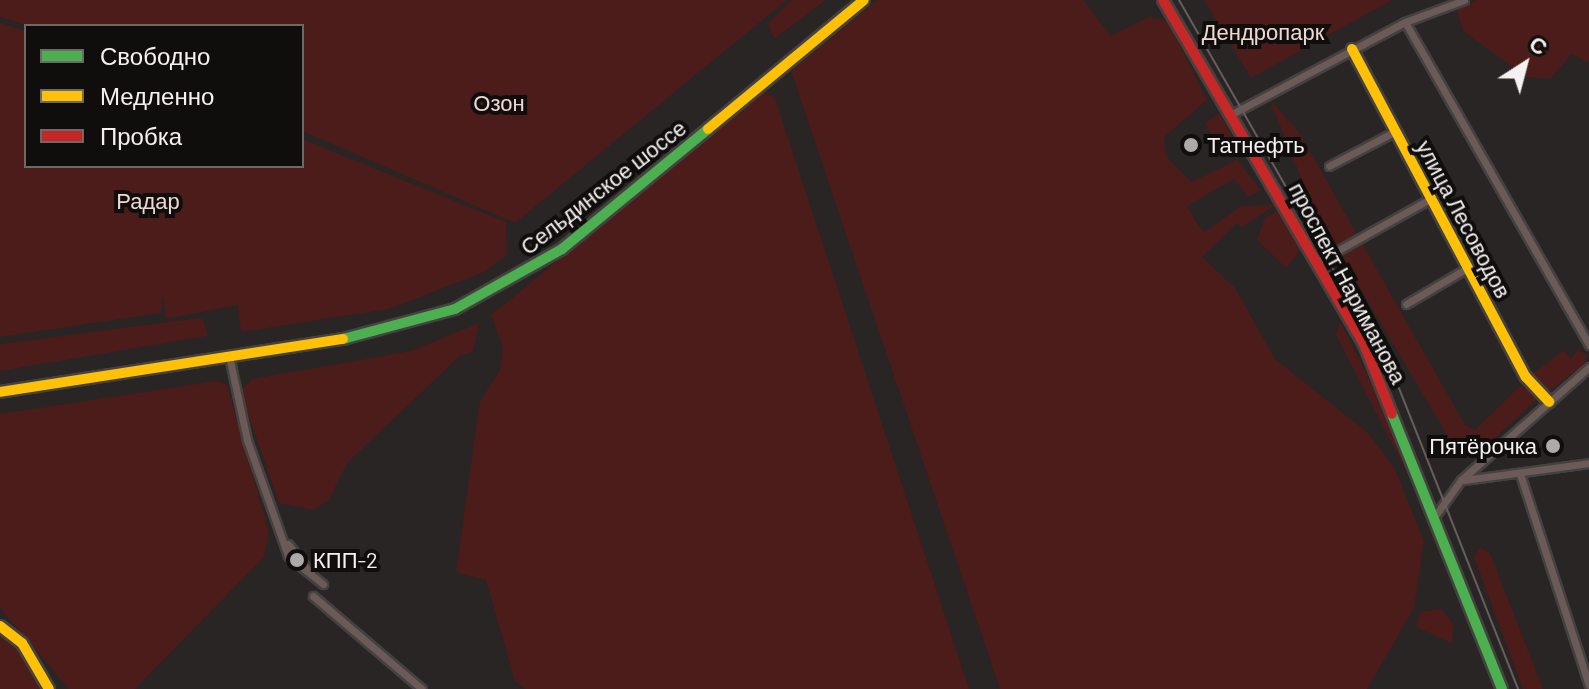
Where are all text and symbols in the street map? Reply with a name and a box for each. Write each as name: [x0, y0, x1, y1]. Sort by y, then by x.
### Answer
park label: Дендропарк: [1202, 19, 1324, 45]
legend: [24, 24, 304, 168]
north arrow: [1485, 24, 1565, 104]
text: С: [1525, 29, 1553, 60]
text: Свободно: [100, 41, 210, 70]
text: Медленно: [100, 81, 214, 110]
park label: Озон: [473, 90, 525, 116]
street label: Сельдинское шоссе: [515, 114, 691, 260]
text: Пробка: [100, 121, 182, 150]
place label: Татнефть: [1207, 132, 1305, 158]
marker: Татнефть: [1182, 136, 1200, 154]
street label: улица Лесоводов: [1411, 136, 1517, 302]
street label: проспект Нариманова: [1284, 178, 1412, 388]
park label: Радар: [116, 188, 180, 214]
place label: Пятёрочка: [1429, 433, 1537, 459]
marker: Пятёрочка: [1544, 437, 1562, 455]
place label: КПП-2: [313, 547, 378, 573]
marker: КПП-2: [288, 551, 306, 569]

